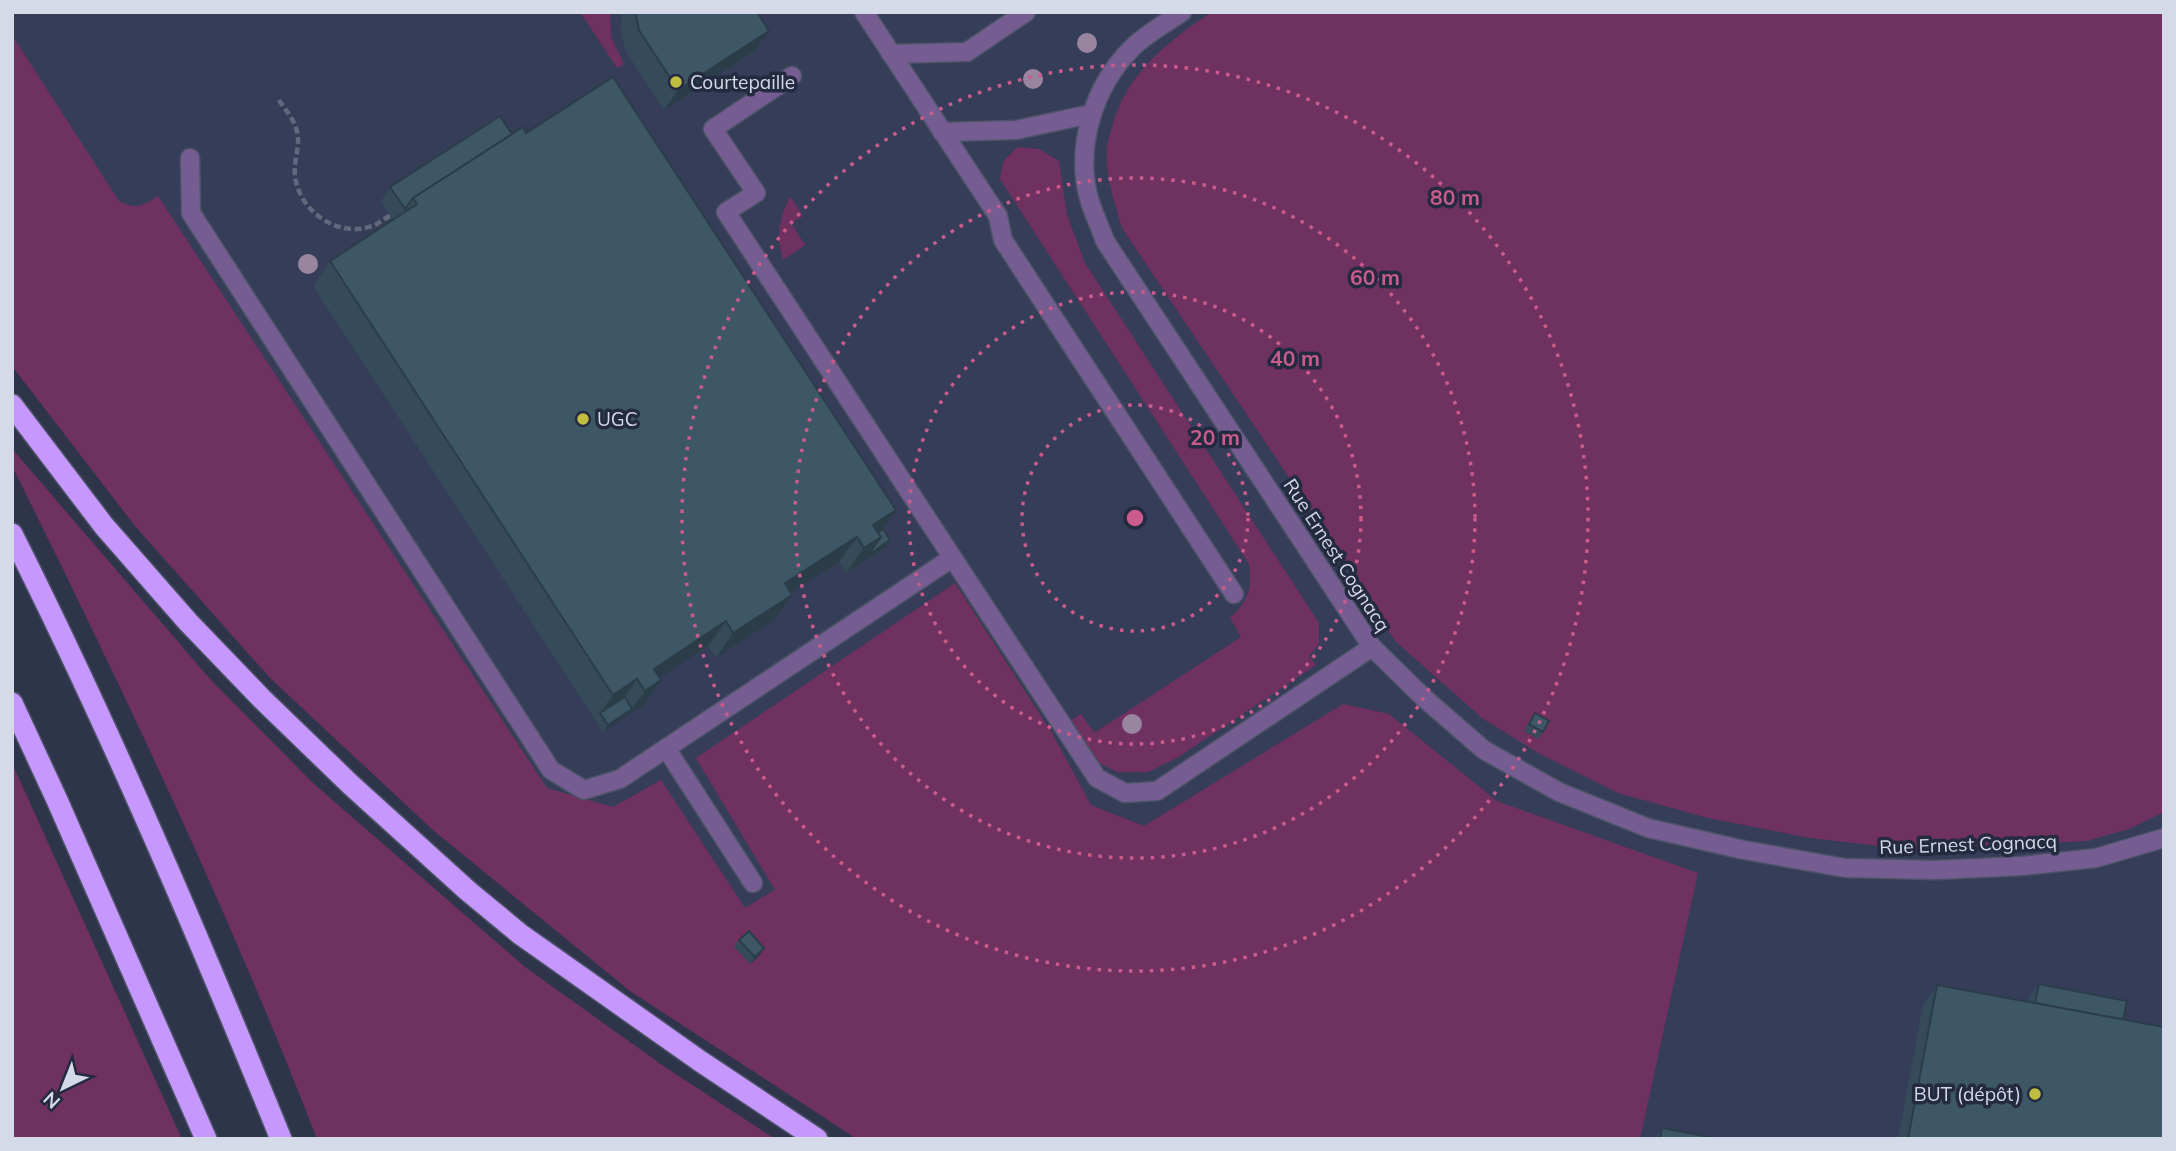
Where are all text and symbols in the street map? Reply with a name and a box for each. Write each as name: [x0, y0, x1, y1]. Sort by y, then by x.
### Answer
place label: Courtepaille: [690, 70, 795, 94]
marker: Courtepaille: [668, 74, 684, 90]
text: 80 m: [1430, 184, 1480, 210]
text: 60 m: [1350, 264, 1400, 290]
text: 40 m: [1270, 345, 1320, 371]
place label: UGC: [597, 407, 638, 431]
marker: UGC: [575, 411, 591, 427]
text: 20 m: [1190, 424, 1240, 450]
street label: Rue Ernest Cognacq: [1279, 474, 1395, 636]
centre of rings: [1123, 506, 1147, 530]
street label: Rue Ernest Cognacq: [1879, 829, 2057, 859]
north arrow: [28, 1053, 98, 1123]
place label: BUT (dépôt): [1914, 1082, 2021, 1106]
marker: BUT (dépôt): [2027, 1086, 2043, 1102]
text: N: [38, 1087, 65, 1114]

